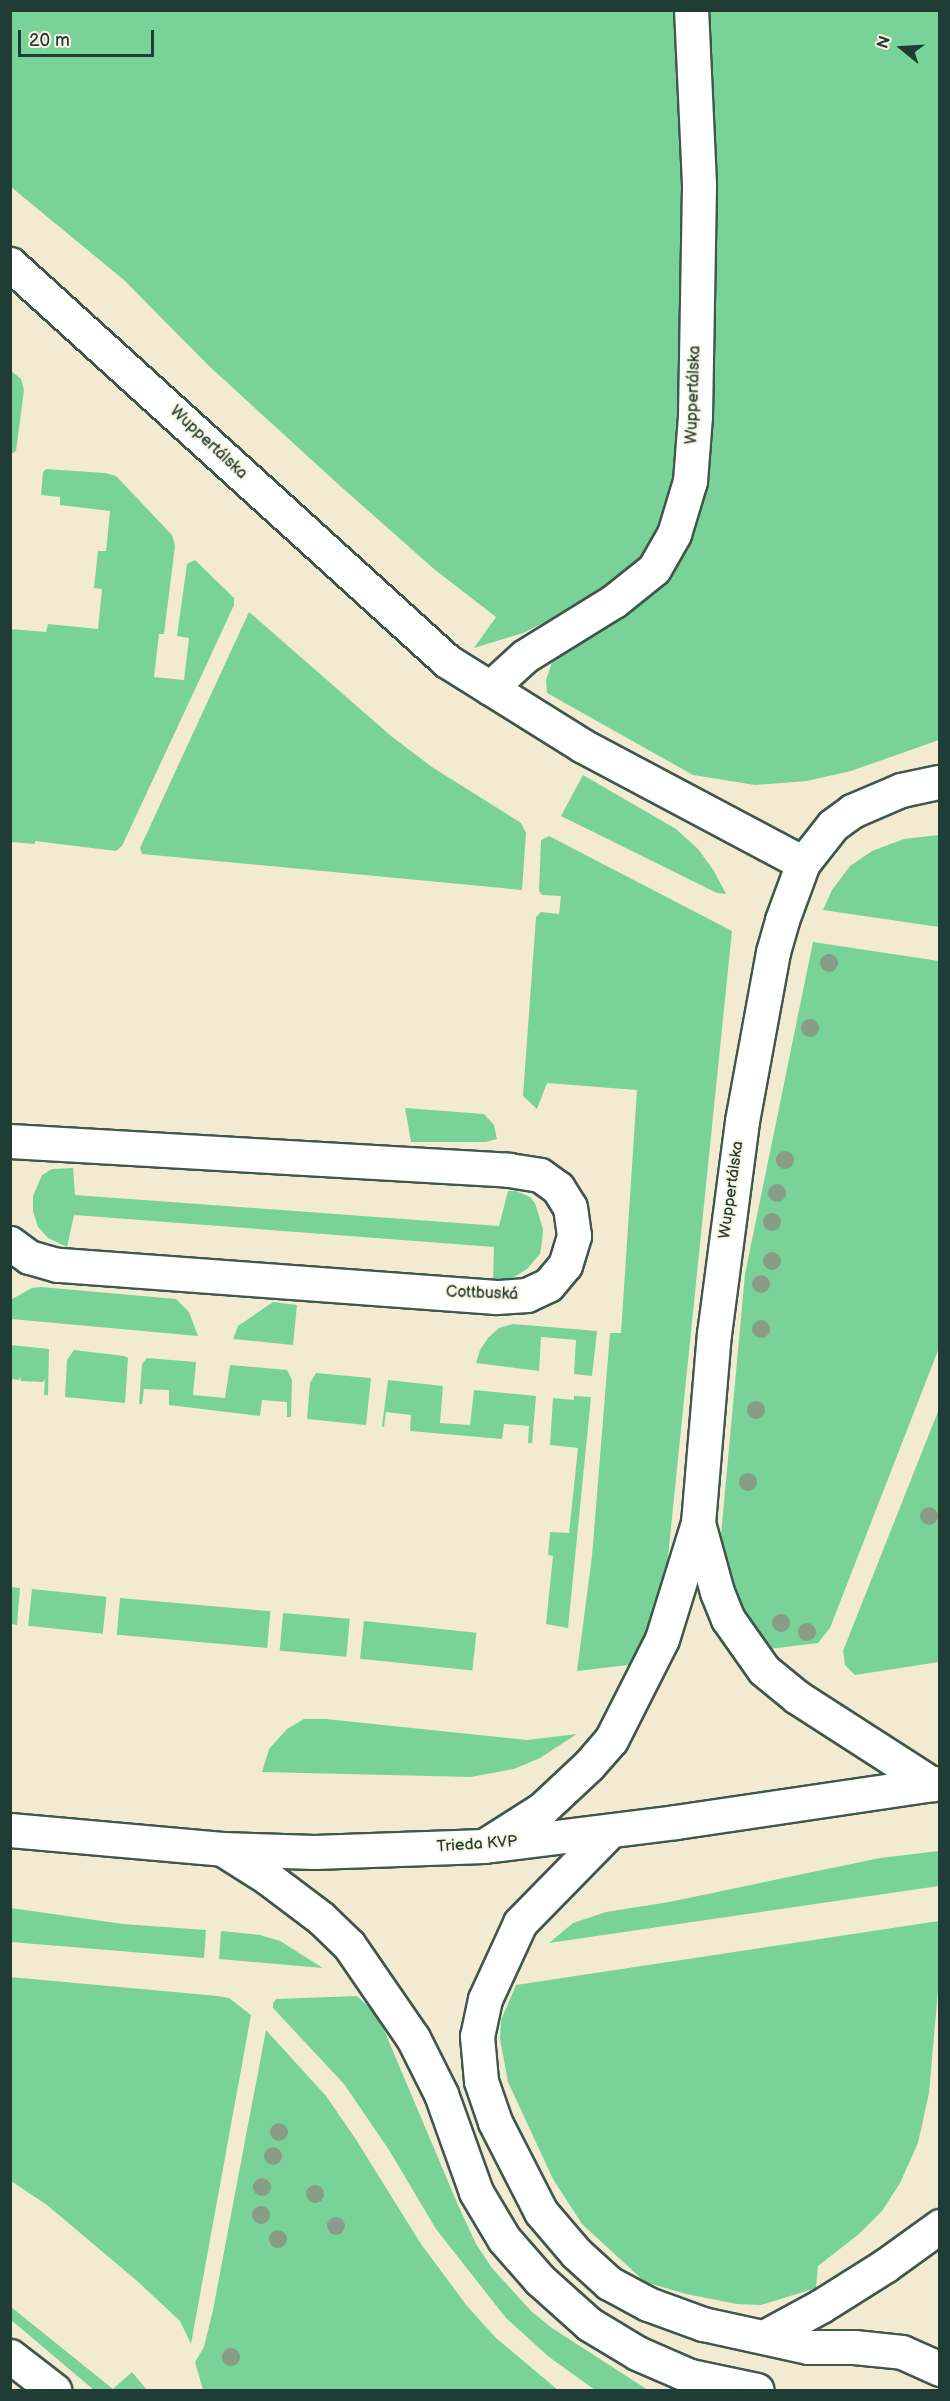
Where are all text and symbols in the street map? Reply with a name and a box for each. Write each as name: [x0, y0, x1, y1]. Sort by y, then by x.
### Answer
scale bar: [21, 18, 158, 56]
north arrow: [872, 18, 932, 78]
text: 20 m: [29, 30, 70, 51]
text: N: [874, 34, 895, 51]
street label: Wuppertálska: [683, 345, 705, 445]
street label: Wuppertálska: [165, 402, 251, 484]
street label: Wuppertálska: [716, 1140, 748, 1240]
street label: Cottbuská: [445, 1283, 519, 1305]
street label: Trieda KVP: [436, 1833, 518, 1857]

